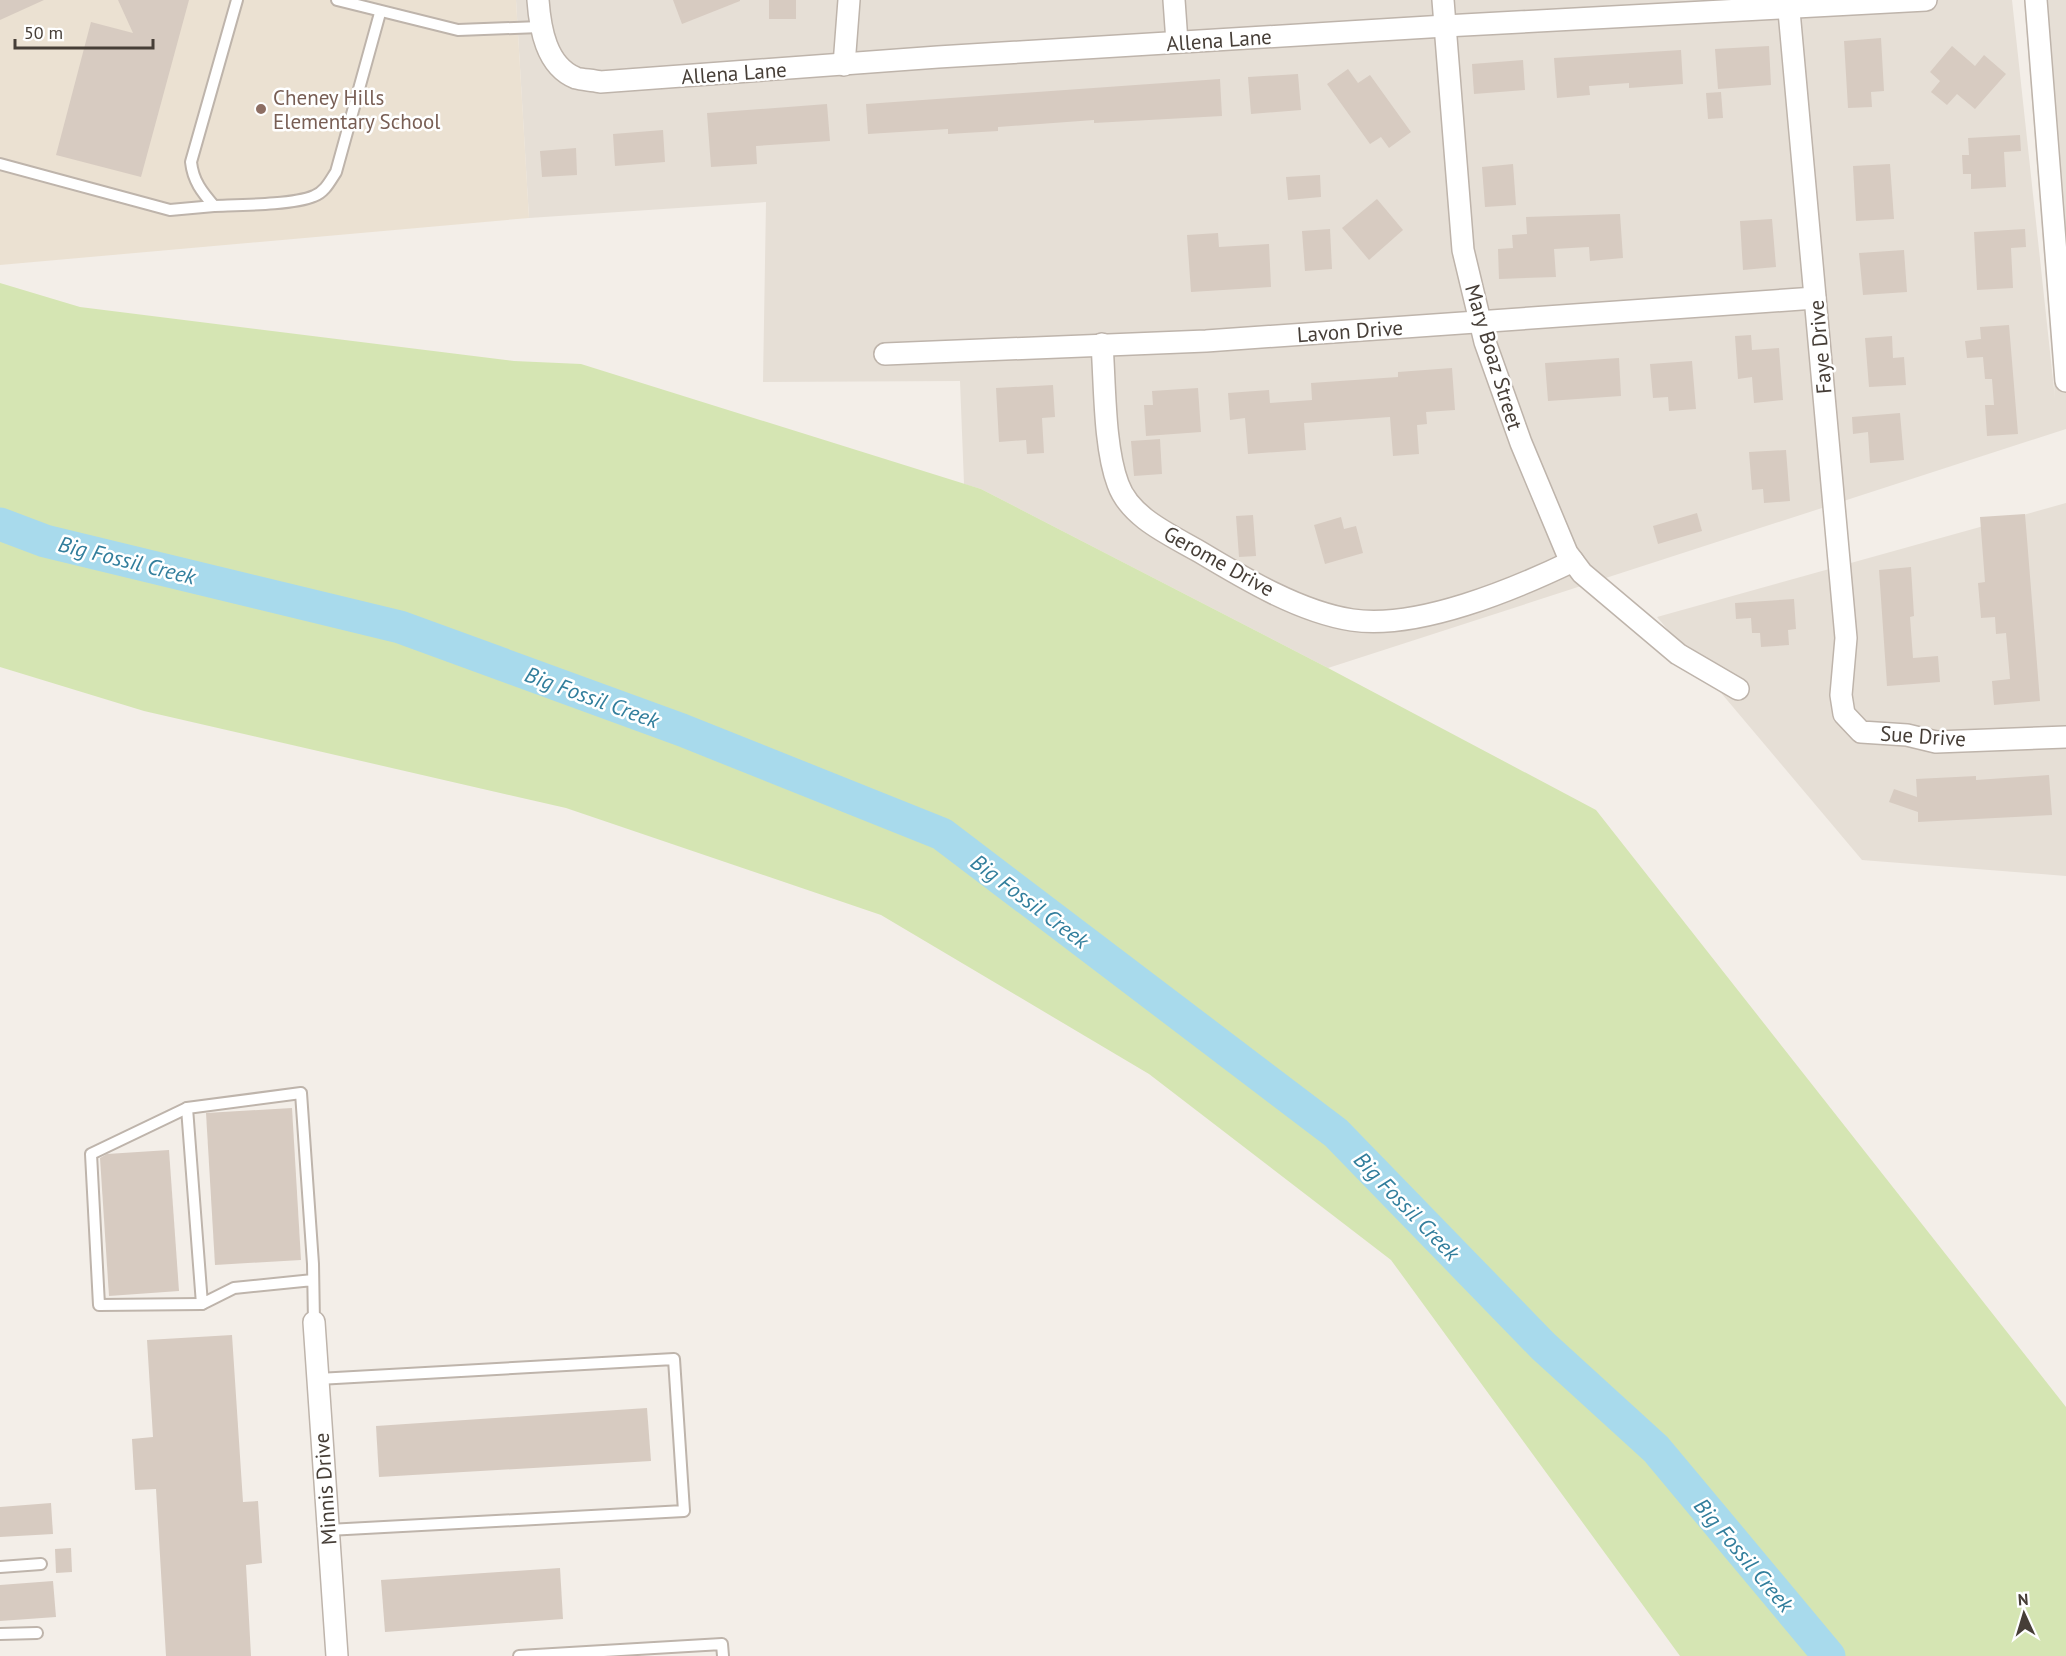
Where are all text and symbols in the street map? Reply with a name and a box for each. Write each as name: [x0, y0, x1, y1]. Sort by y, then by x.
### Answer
scale bar: [15, 12, 153, 50]
text: 50 m: [24, 21, 63, 44]
street label: Allena Lane: [1165, 23, 1273, 57]
street label: Allena Lane: [680, 56, 788, 90]
place label: Cheney Hills Elementary School: [273, 84, 440, 135]
marker: Cheney Hills Elementary School: [254, 102, 268, 116]
street label: Mary Boaz Street: [1459, 281, 1529, 433]
street label: Faye Drive: [1802, 299, 1838, 395]
street label: Lavon Drive: [1296, 314, 1404, 348]
street label: Gerome Drive: [1159, 520, 1279, 602]
water label: Big Fossil Creek: [55, 529, 200, 591]
water label: Big Fossil Creek: [521, 660, 664, 735]
street label: Sue Drive: [1879, 720, 1967, 752]
water label: Big Fossil Creek: [965, 848, 1095, 955]
water label: Big Fossil Creek: [1348, 1146, 1467, 1267]
street label: Minnis Drive: [308, 1432, 342, 1546]
water label: Big Fossil Creek: [1688, 1492, 1801, 1619]
north arrow: [1994, 1584, 2054, 1644]
text: N: [2017, 1589, 2029, 1609]

